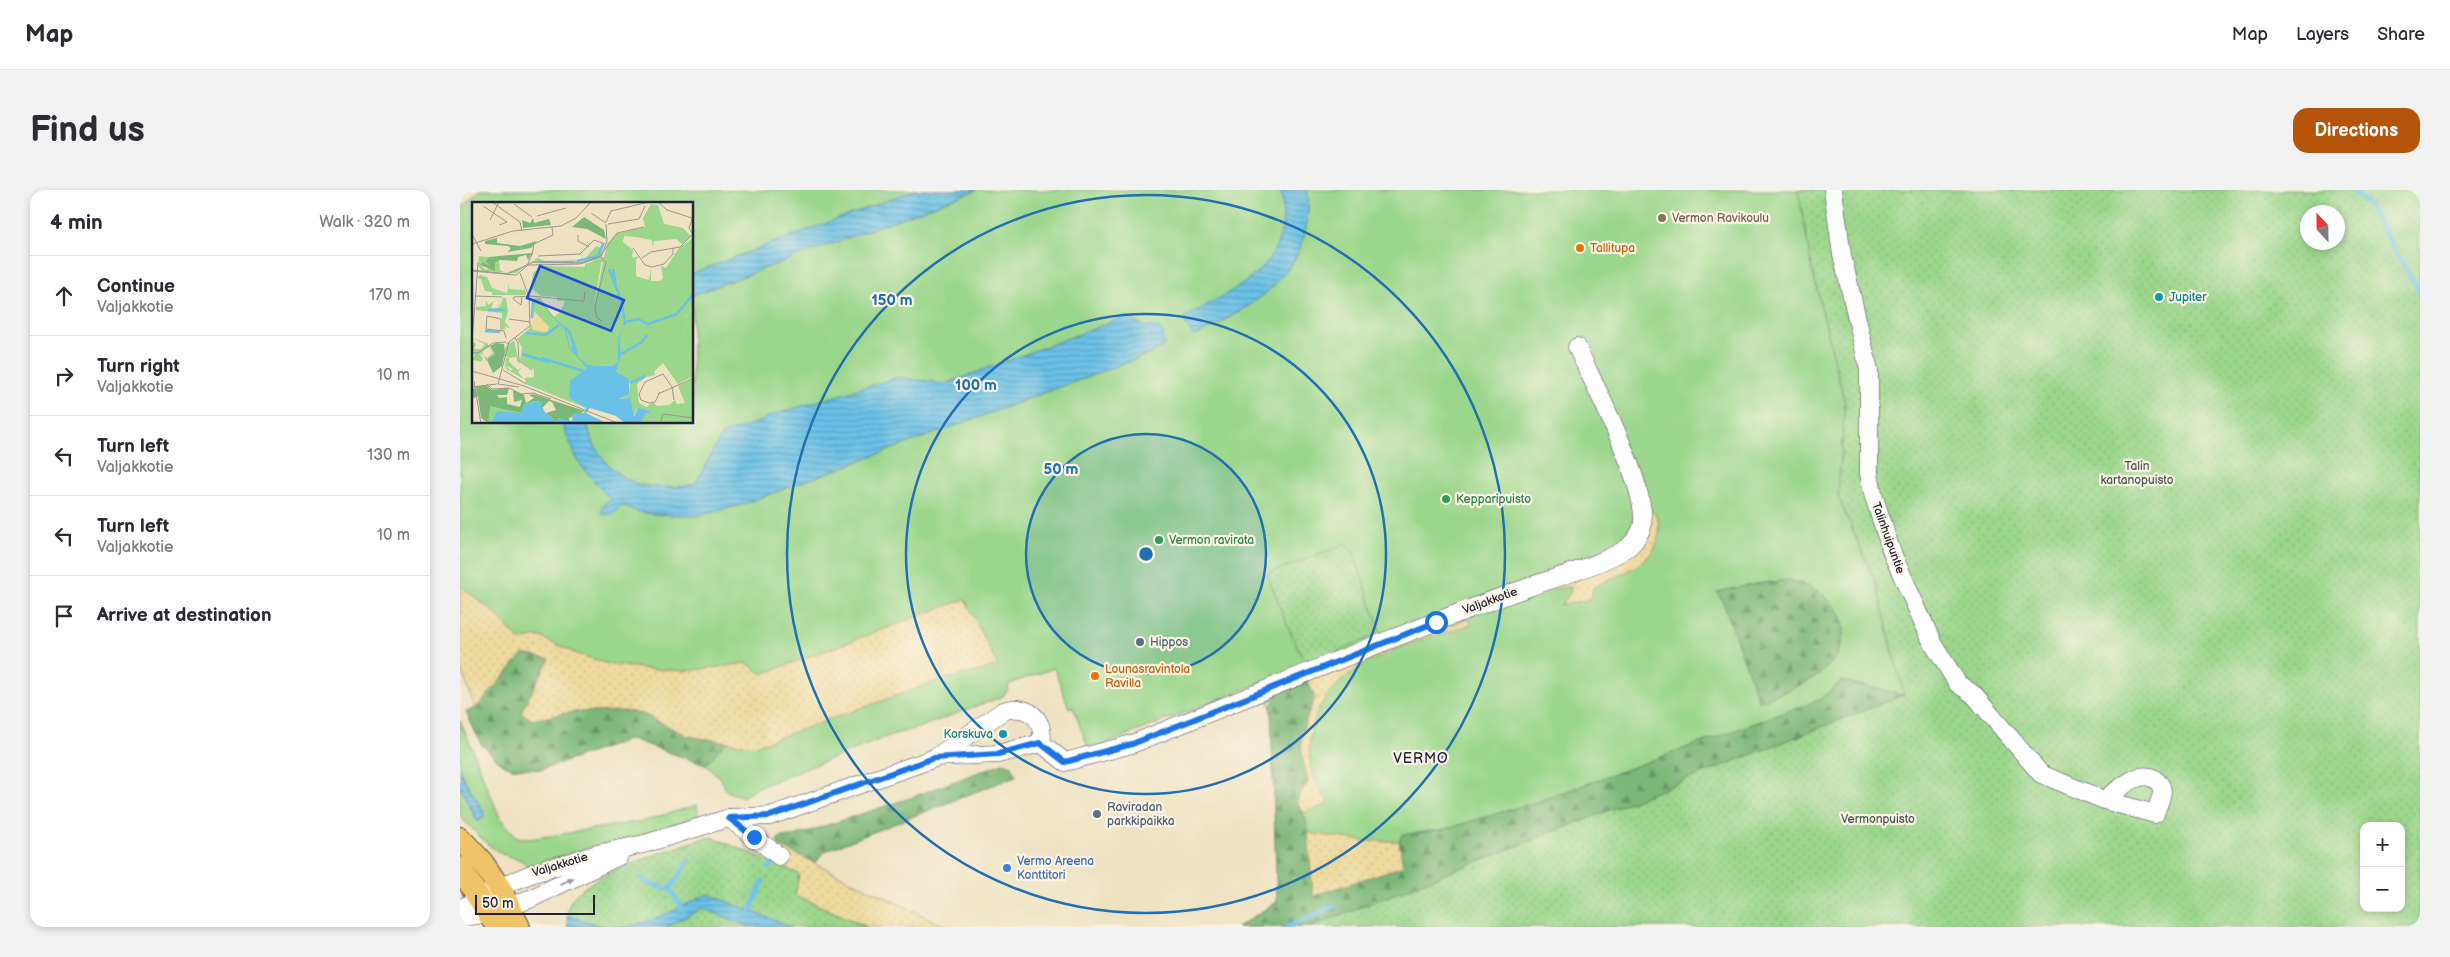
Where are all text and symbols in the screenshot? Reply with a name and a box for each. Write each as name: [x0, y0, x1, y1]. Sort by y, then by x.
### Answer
text: Map: [25, 20, 73, 49]
text: Map: [2232, 24, 2268, 45]
text: Layers: [2296, 24, 2349, 45]
text: Share: [2377, 24, 2425, 45]
button: Directions: [2293, 108, 2420, 153]
text: Find us: [30, 109, 145, 152]
inset map: [472, 202, 694, 424]
north arrow: [2300, 205, 2345, 250]
text: 4 min: [50, 210, 103, 235]
place label: Vermon Ravikoulu: [1672, 211, 1769, 226]
marker: Vermon Ravikoulu: [1656, 212, 1668, 224]
text: Walk · 320 m: [319, 213, 410, 232]
place label: Tallitupa: [1590, 241, 1635, 256]
marker: Tallitupa: [1574, 242, 1586, 254]
text: Continue: [97, 275, 175, 298]
icon: ahead: [50, 282, 78, 310]
text: 170 m: [369, 286, 410, 305]
place label: Jupiter: [2169, 290, 2207, 305]
text: 150 m: [871, 291, 913, 310]
marker: Jupiter: [2153, 291, 2165, 303]
text: Valjakkotie: [97, 298, 174, 317]
text: Turn right: [97, 355, 180, 378]
icon: right: [50, 362, 78, 390]
text: 10 m: [377, 366, 410, 385]
text: 100 m: [955, 376, 997, 395]
text: Valjakkotie: [97, 378, 174, 397]
text: Turn left: [97, 435, 169, 458]
icon: left: [50, 442, 78, 470]
text: 130 m: [367, 446, 410, 465]
text: Valjakkotie: [97, 458, 174, 477]
park label: Talin kartanopuisto: [2100, 459, 2174, 488]
text: 50 m: [1044, 460, 1079, 479]
place label: Kepparipuisto: [1456, 492, 1531, 507]
marker: Kepparipuisto: [1440, 493, 1452, 505]
street label: Talinhuipuntie: [1868, 500, 1908, 576]
text: Turn left: [97, 515, 169, 538]
icon: left: [50, 522, 78, 550]
text: 10 m: [377, 526, 410, 545]
place label: Vermon ravirata: [1169, 533, 1254, 548]
marker: Vermon ravirata: [1153, 534, 1165, 546]
text: Valjakkotie: [97, 538, 174, 557]
centre of rings: [1137, 545, 1155, 563]
street label: Valjakkotie: [1460, 584, 1520, 618]
icon: arrive: [50, 602, 78, 630]
text: Arrive at destination: [97, 604, 272, 627]
route start: [1425, 611, 1448, 634]
place label: Hippos: [1150, 635, 1188, 650]
marker: Hippos: [1134, 636, 1146, 648]
place label: Lounasravintola Ravilla: [1105, 662, 1190, 691]
marker: Lounasravintola Ravilla: [1089, 670, 1101, 682]
place label: Korskuva: [943, 727, 993, 742]
marker: Korskuva: [997, 728, 1009, 740]
district label: VERMO: [1393, 750, 1449, 767]
place label: Raviradan parkkipaikka: [1107, 800, 1175, 829]
marker: Raviradan parkkipaikka: [1091, 808, 1103, 820]
park label: Vermonpuisto: [1841, 812, 1915, 827]
map controls: [2360, 822, 2405, 912]
button: +: [2360, 822, 2405, 867]
route end: [743, 826, 766, 849]
street label: Valjakkotie: [530, 849, 590, 881]
place label: Vermo Areena Konttitori: [1017, 854, 1094, 883]
marker: Vermo Areena Konttitori: [1001, 862, 1013, 874]
button: −: [2360, 867, 2405, 912]
one-way arrow: [560, 877, 574, 885]
scale bar: [475, 892, 595, 915]
text: 50 m: [482, 895, 514, 912]

